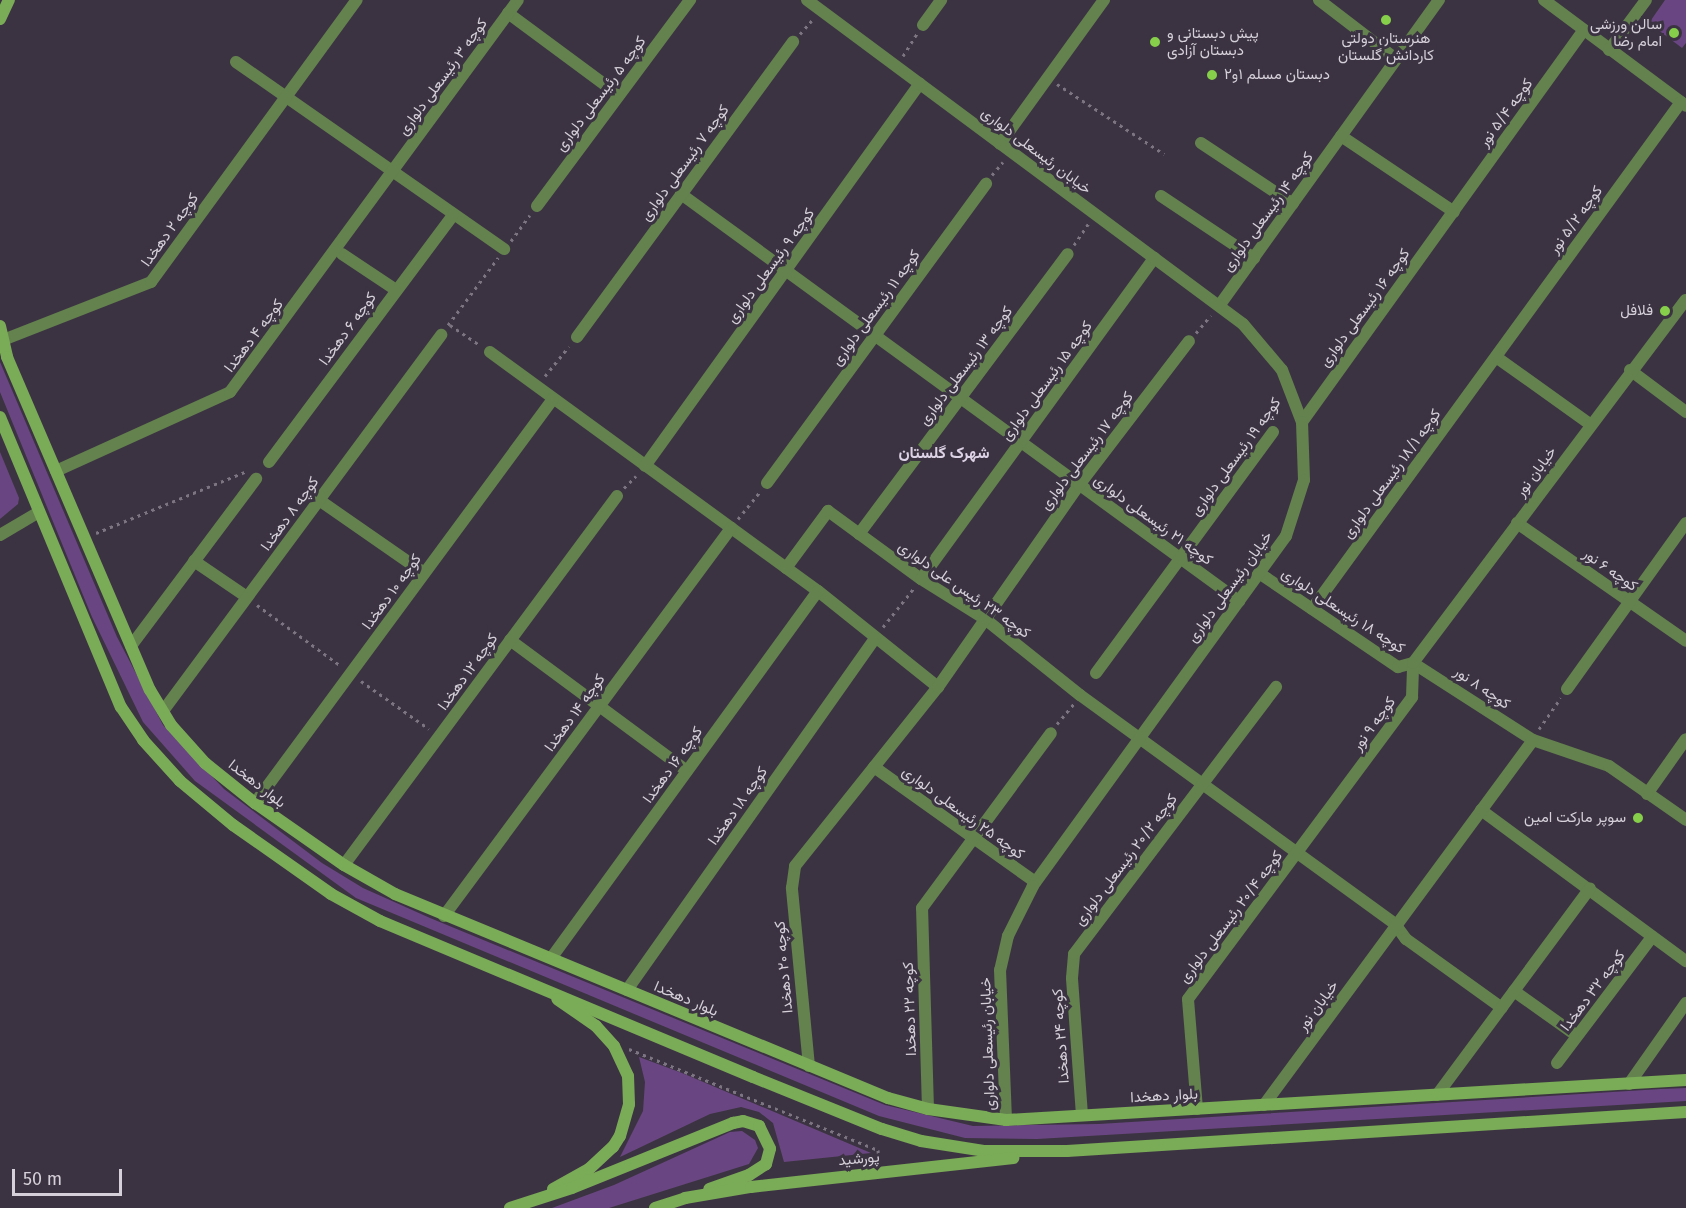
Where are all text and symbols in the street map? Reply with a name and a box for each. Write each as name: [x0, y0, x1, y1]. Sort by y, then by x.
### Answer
marker: هنرستان دولتی کاردانش گلستان: [1379, 13, 1393, 27]
street label: کوچه ۳ رئیسعلی دلواری: [395, 15, 491, 139]
place label: سالن ورزشی امام رضا: [1590, 15, 1662, 50]
place label: پیش دبستانی و دبستان آزادی: [1167, 24, 1259, 59]
marker: سالن ورزشی امام رضا: [1667, 26, 1681, 40]
place label: هنرستان دولتی کاردانش گلستان: [1338, 29, 1434, 64]
street label: کوچه ۵ رئیسعلی دلواری: [552, 33, 650, 155]
marker: پیش دبستانی و دبستان آزادی: [1148, 35, 1162, 49]
place label: دبستان مسلم ۱و۲: [1224, 66, 1330, 84]
marker: دبستان مسلم ۱و۲: [1205, 68, 1219, 82]
street label: کوچه ۵/۴ نور: [1475, 75, 1537, 151]
street label: کوچه ۷ رئیسعلی دلواری: [637, 101, 733, 225]
street label: خیابان رئیسعلی دلواری: [977, 104, 1095, 198]
street label: کوچه ۱۴ رئیسعلی دلواری: [1219, 149, 1317, 275]
street label: کوچه ۵/۲ نور: [1545, 182, 1607, 258]
street label: کوچه ۲ دهخدا: [137, 190, 203, 270]
street label: کوچه ۹ رئیسعلی دلواری: [723, 205, 819, 327]
street label: کوچه ۱۶ رئیسعلی دلواری: [1316, 245, 1414, 371]
street label: کوچه ۱۱ رئیسعلی دلواری: [828, 246, 924, 370]
street label: کوچه ۶ دهخدا: [316, 289, 380, 369]
street label: کوچه ۴ دهخدا: [221, 296, 287, 376]
place label: فلافل: [1620, 302, 1653, 320]
street label: کوچه ۱۳ رئیسعلی دلواری: [915, 303, 1017, 429]
marker: فلافل: [1658, 304, 1672, 318]
street label: کوچه ۱۵ رئیسعلی دلواری: [998, 318, 1096, 444]
street label: کوچه ۱۷ رئیسعلی دلواری: [1037, 388, 1137, 514]
street label: کوچه ۱۹ رئیسعلی دلواری: [1187, 394, 1285, 520]
street label: کوچه ۱۸/۱ رئیسعلی دلواری: [1339, 406, 1445, 542]
district label: شهرک گلستان: [898, 443, 990, 463]
street label: خیابان نور: [1512, 443, 1560, 501]
street label: کوچه ۲۱ رئیسعلی دلواری: [1090, 471, 1216, 569]
street label: کوچه ۸ دهخدا: [257, 473, 323, 555]
street label: خیابان رئیسعلی دلواری: [1184, 528, 1276, 646]
street label: کوچه ۲۳ رئیس علی دلواری: [894, 538, 1034, 642]
street label: کوچه ۶ نور: [1579, 545, 1641, 595]
street label: کوچه ۱۰ دهخدا: [359, 551, 425, 633]
street label: کوچه ۱۸ رئیسعلی دلواری: [1278, 564, 1408, 658]
street label: کوچه ۱۲ دهخدا: [434, 630, 502, 714]
street label: کوچه ۸ نور: [1450, 663, 1514, 713]
street label: کوچه ۱۴ دهخدا: [541, 671, 609, 755]
street label: کوچه ۹ نور: [1348, 693, 1400, 755]
street label: کوچه ۱۶ دهخدا: [639, 723, 707, 807]
street label: بلوار دهخدا: [225, 756, 289, 812]
street label: کوچه ۱۸ دهخدا: [704, 763, 772, 849]
street label: کوچه ۲۵ رئیسعلی دلواری: [898, 763, 1028, 863]
street label: کوچه ۲۰/۲ رئیسعلی دلواری: [1071, 791, 1181, 929]
place label: سوپر مارکت امین: [1524, 809, 1626, 827]
marker: سوپر مارکت امین: [1631, 811, 1645, 825]
street label: کوچه ۲۰/۴ رئیسعلی دلواری: [1175, 847, 1287, 987]
street label: کوچه ۲۰ دهخدا: [771, 920, 797, 1014]
street label: کوچه ۳۲ دهخدا: [1557, 947, 1629, 1035]
street label: کوچه ۲۲ دهخدا: [899, 962, 921, 1056]
street label: بلوار دهخدا: [651, 977, 721, 1021]
street label: خیابان رئیسعلی دلواری: [977, 977, 999, 1111]
street label: خیابان نور: [1294, 977, 1342, 1035]
street label: کوچه ۲۴ دهخدا: [1049, 988, 1073, 1084]
street label: بلوار دهخدا: [1130, 1085, 1198, 1107]
street label: پورشید: [838, 1148, 880, 1170]
scale bar: [15, 1157, 124, 1195]
text: 50 m: [23, 1168, 62, 1190]

